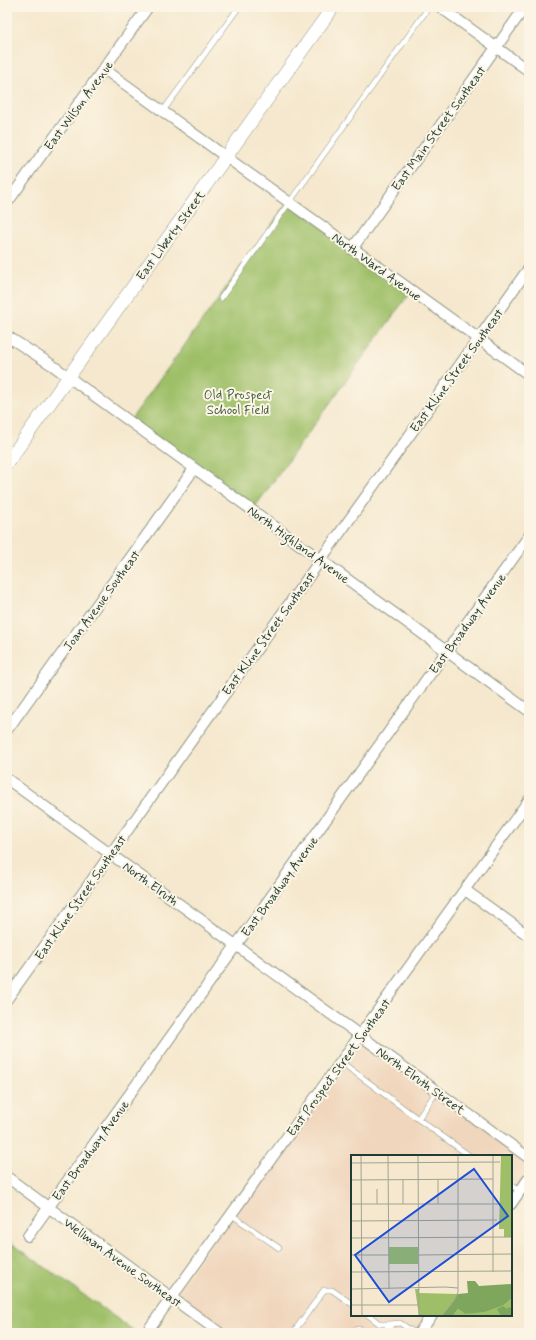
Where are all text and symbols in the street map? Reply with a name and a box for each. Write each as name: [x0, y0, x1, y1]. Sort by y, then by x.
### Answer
street label: East Wilson Avenue: [41, 58, 118, 154]
street label: East Main Street Southeast: [388, 63, 490, 195]
street label: East Liberty Street: [133, 187, 210, 284]
street label: North Ward Avenue: [328, 229, 424, 306]
street label: East Kline Street Southeast: [407, 306, 508, 436]
park label: Old Prospect School Field: [204, 387, 273, 419]
street label: North Highland Avenue: [242, 502, 353, 590]
street label: Joan Avenue Southeast: [60, 547, 145, 655]
street label: East Kline Street Southeast: [219, 569, 320, 699]
street label: East Broadway Avenue: [426, 570, 511, 678]
street label: East Kline Street Southeast: [32, 832, 131, 964]
street label: East Broadway Avenue: [238, 833, 323, 941]
street label: North Elruth: [119, 858, 181, 910]
street label: East Prospect Street Southeast: [283, 996, 395, 1140]
street label: North Elruth Street: [372, 1043, 468, 1119]
street label: East Broadway Avenue: [49, 1097, 134, 1205]
inset map: [351, 1155, 512, 1316]
street label: Wellman Avenue Southeast: [60, 1215, 185, 1312]

